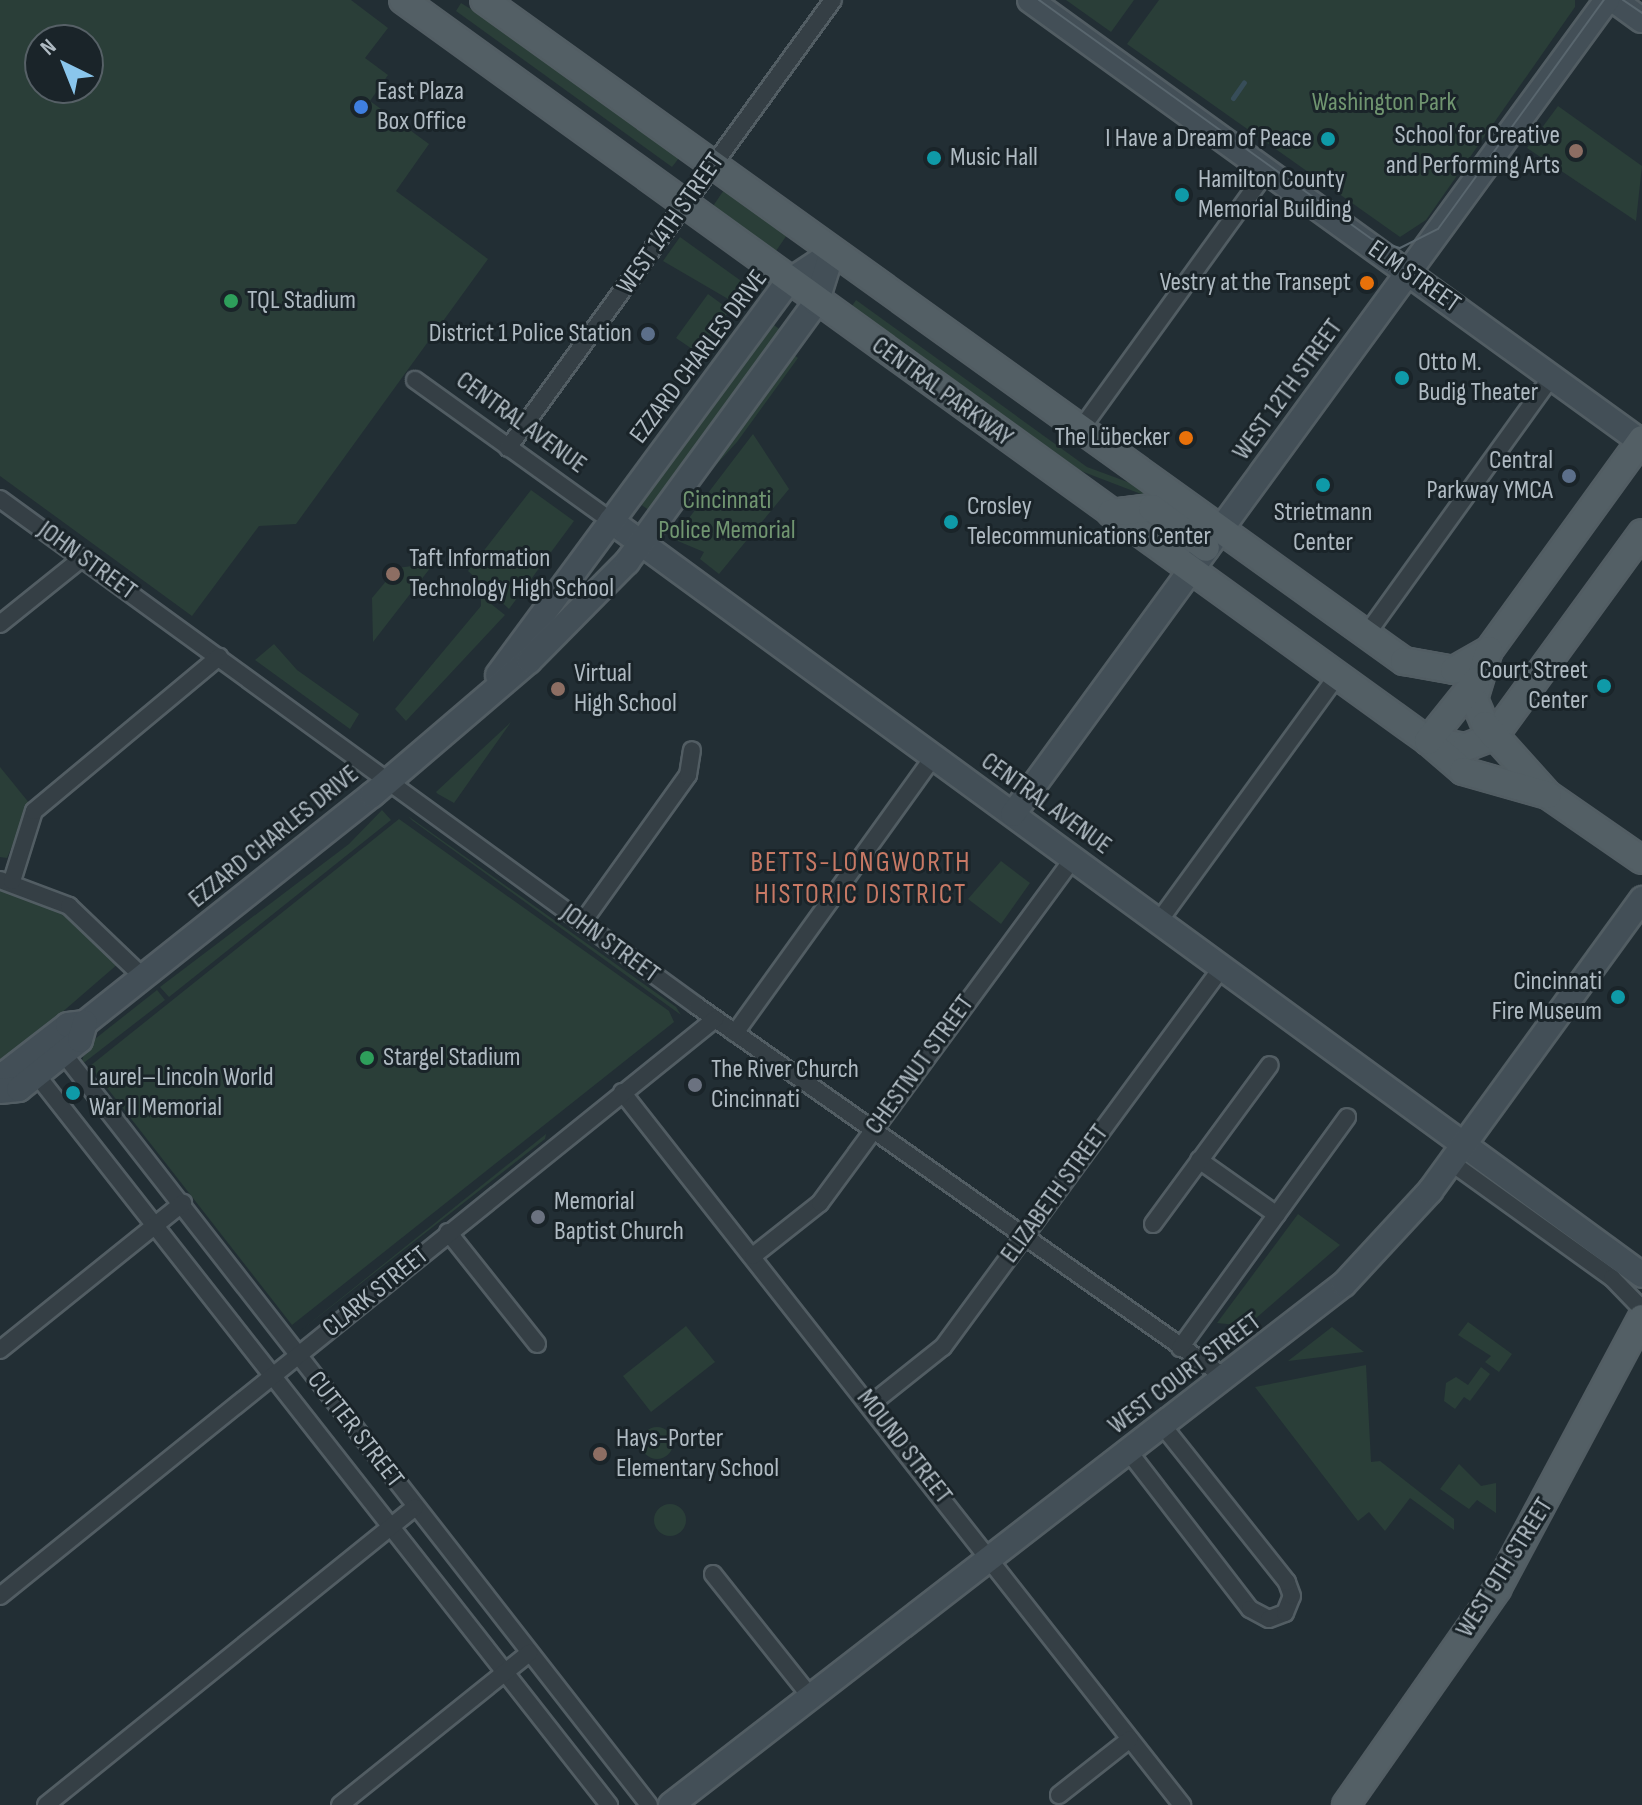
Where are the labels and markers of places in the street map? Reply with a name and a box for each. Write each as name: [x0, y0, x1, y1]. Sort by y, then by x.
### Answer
place label: East Plaza Box Office: [377, 76, 466, 138]
marker: East Plaza Box Office: [352, 98, 370, 116]
place label: School for Creative and Performing Arts: [1386, 120, 1560, 182]
place label: I Have a Dream of Peace: [1105, 123, 1312, 155]
marker: I Have a Dream of Peace: [1319, 130, 1337, 148]
place label: Music Hall: [950, 142, 1038, 174]
marker: School for Creative and Performing Arts: [1567, 142, 1585, 160]
marker: Music Hall: [925, 149, 943, 167]
place label: Hamilton County Memorial Building: [1198, 164, 1352, 226]
marker: Hamilton County Memorial Building: [1173, 186, 1191, 204]
place label: Vestry at the Transept: [1160, 267, 1351, 299]
marker: Vestry at the Transept: [1358, 274, 1376, 292]
place label: TQL Stadium: [247, 285, 356, 317]
marker: TQL Stadium: [222, 292, 240, 310]
place label: District 1 Police Station: [429, 318, 632, 350]
marker: District 1 Police Station: [639, 325, 657, 343]
place label: Otto M. Budig Theater: [1418, 347, 1538, 408]
marker: Otto M. Budig Theater: [1393, 369, 1411, 387]
place label: The Lübecker: [1054, 422, 1170, 454]
marker: The Lübecker: [1177, 429, 1195, 447]
place label: Central Parkway YMCA: [1427, 445, 1553, 506]
marker: Central Parkway YMCA: [1560, 467, 1578, 485]
marker: Strietmann Center: [1314, 476, 1332, 494]
place label: Crosley Telecommunications Center: [967, 491, 1211, 552]
place label: Strietmann Center: [1274, 497, 1372, 558]
marker: Crosley Telecommunications Center: [942, 513, 960, 531]
place label: Taft Information Technology High School: [409, 543, 614, 604]
marker: Taft Information Technology High School: [384, 565, 402, 583]
place label: Court Street Center: [1479, 655, 1588, 716]
place label: Virtual High School: [574, 658, 677, 720]
marker: Court Street Center: [1595, 677, 1613, 695]
marker: Virtual High School: [549, 680, 567, 698]
place label: Cincinnati Fire Museum: [1492, 966, 1602, 1028]
marker: Cincinnati Fire Museum: [1609, 988, 1627, 1006]
place label: Stargel Stadium: [383, 1042, 521, 1074]
marker: Stargel Stadium: [358, 1049, 376, 1067]
place label: The River Church Cincinnati: [711, 1054, 859, 1116]
place label: Laurel–Lincoln World War II Memorial: [89, 1062, 273, 1124]
marker: The River Church Cincinnati: [686, 1076, 704, 1094]
marker: Laurel–Lincoln World War II Memorial: [64, 1084, 82, 1102]
place label: Memorial Baptist Church: [554, 1186, 684, 1248]
marker: Memorial Baptist Church: [529, 1208, 547, 1226]
place label: Hays-Porter Elementary School: [616, 1423, 779, 1484]
marker: Hays-Porter Elementary School: [591, 1445, 609, 1463]

